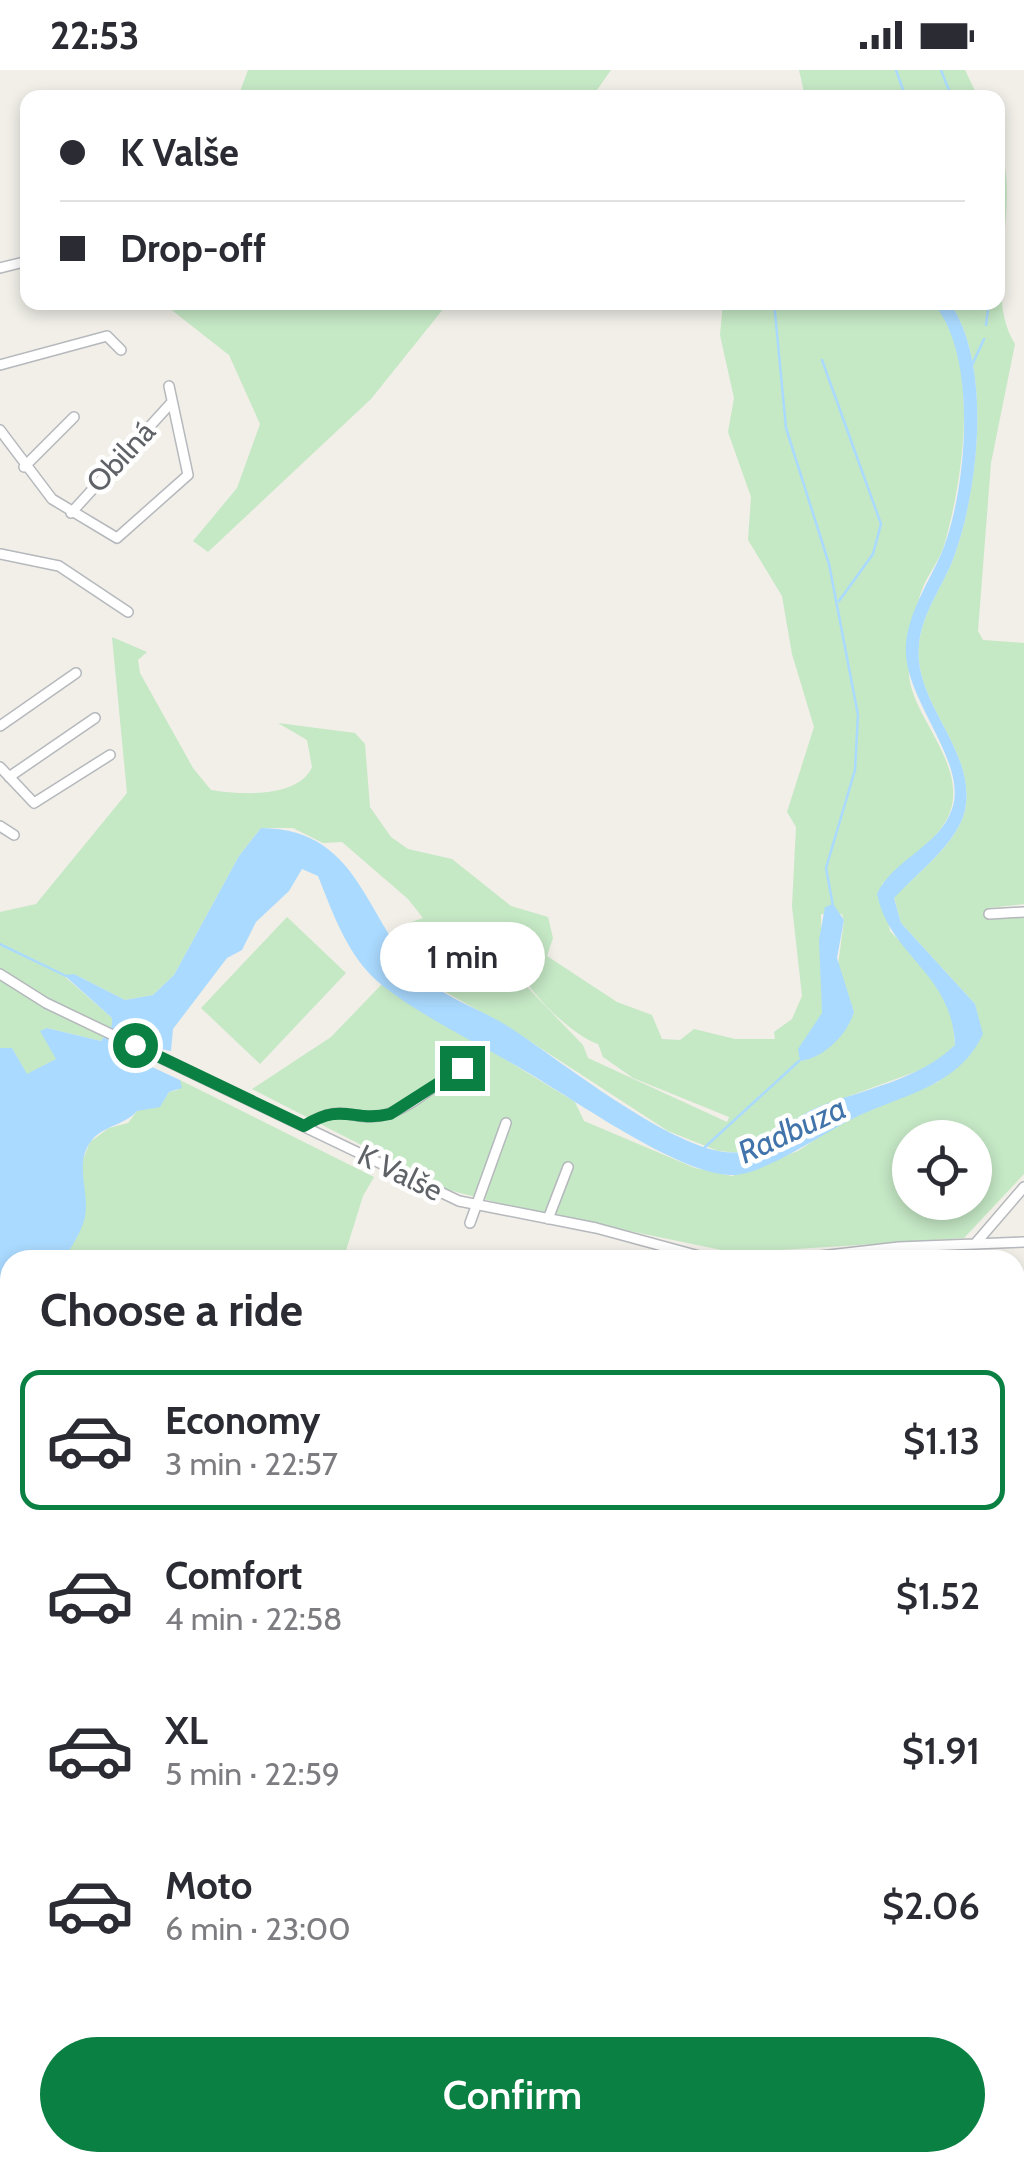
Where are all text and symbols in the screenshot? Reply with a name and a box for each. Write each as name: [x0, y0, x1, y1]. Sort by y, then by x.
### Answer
text: 22:53: [50, 12, 140, 59]
text: K Valše: [120, 129, 239, 176]
text: Drop-off: [120, 225, 266, 272]
street label: Obilná: [78, 413, 163, 500]
callout: 1 min: [380, 923, 544, 993]
text: 1 min: [427, 937, 498, 976]
route start: [113, 1023, 158, 1068]
route end: [440, 1046, 485, 1091]
water label: Radbuza: [731, 1088, 852, 1172]
map controls: [892, 1120, 992, 1220]
button: locate: [892, 1120, 992, 1220]
street label: K Valše: [352, 1136, 449, 1209]
text: Choose a ride: [40, 1283, 303, 1337]
icon: car: [45, 1395, 135, 1485]
text: Economy: [165, 1397, 320, 1444]
text: $1.13: [903, 1417, 980, 1464]
text: 3 min · 22:57: [165, 1444, 338, 1483]
icon: car: [45, 1550, 135, 1640]
text: Comfort: [165, 1552, 302, 1599]
text: $1.52: [896, 1572, 980, 1619]
text: 4 min · 22:58: [165, 1599, 342, 1638]
icon: car: [45, 1705, 135, 1795]
text: XL: [165, 1707, 208, 1754]
text: $1.91: [902, 1727, 980, 1774]
text: 5 min · 22:59: [165, 1754, 340, 1793]
icon: car: [45, 1860, 135, 1950]
text: Moto: [165, 1862, 252, 1909]
text: $2.06: [882, 1882, 980, 1929]
text: 6 min · 23:00: [165, 1909, 351, 1948]
button: Confirm: [40, 2037, 985, 2152]

